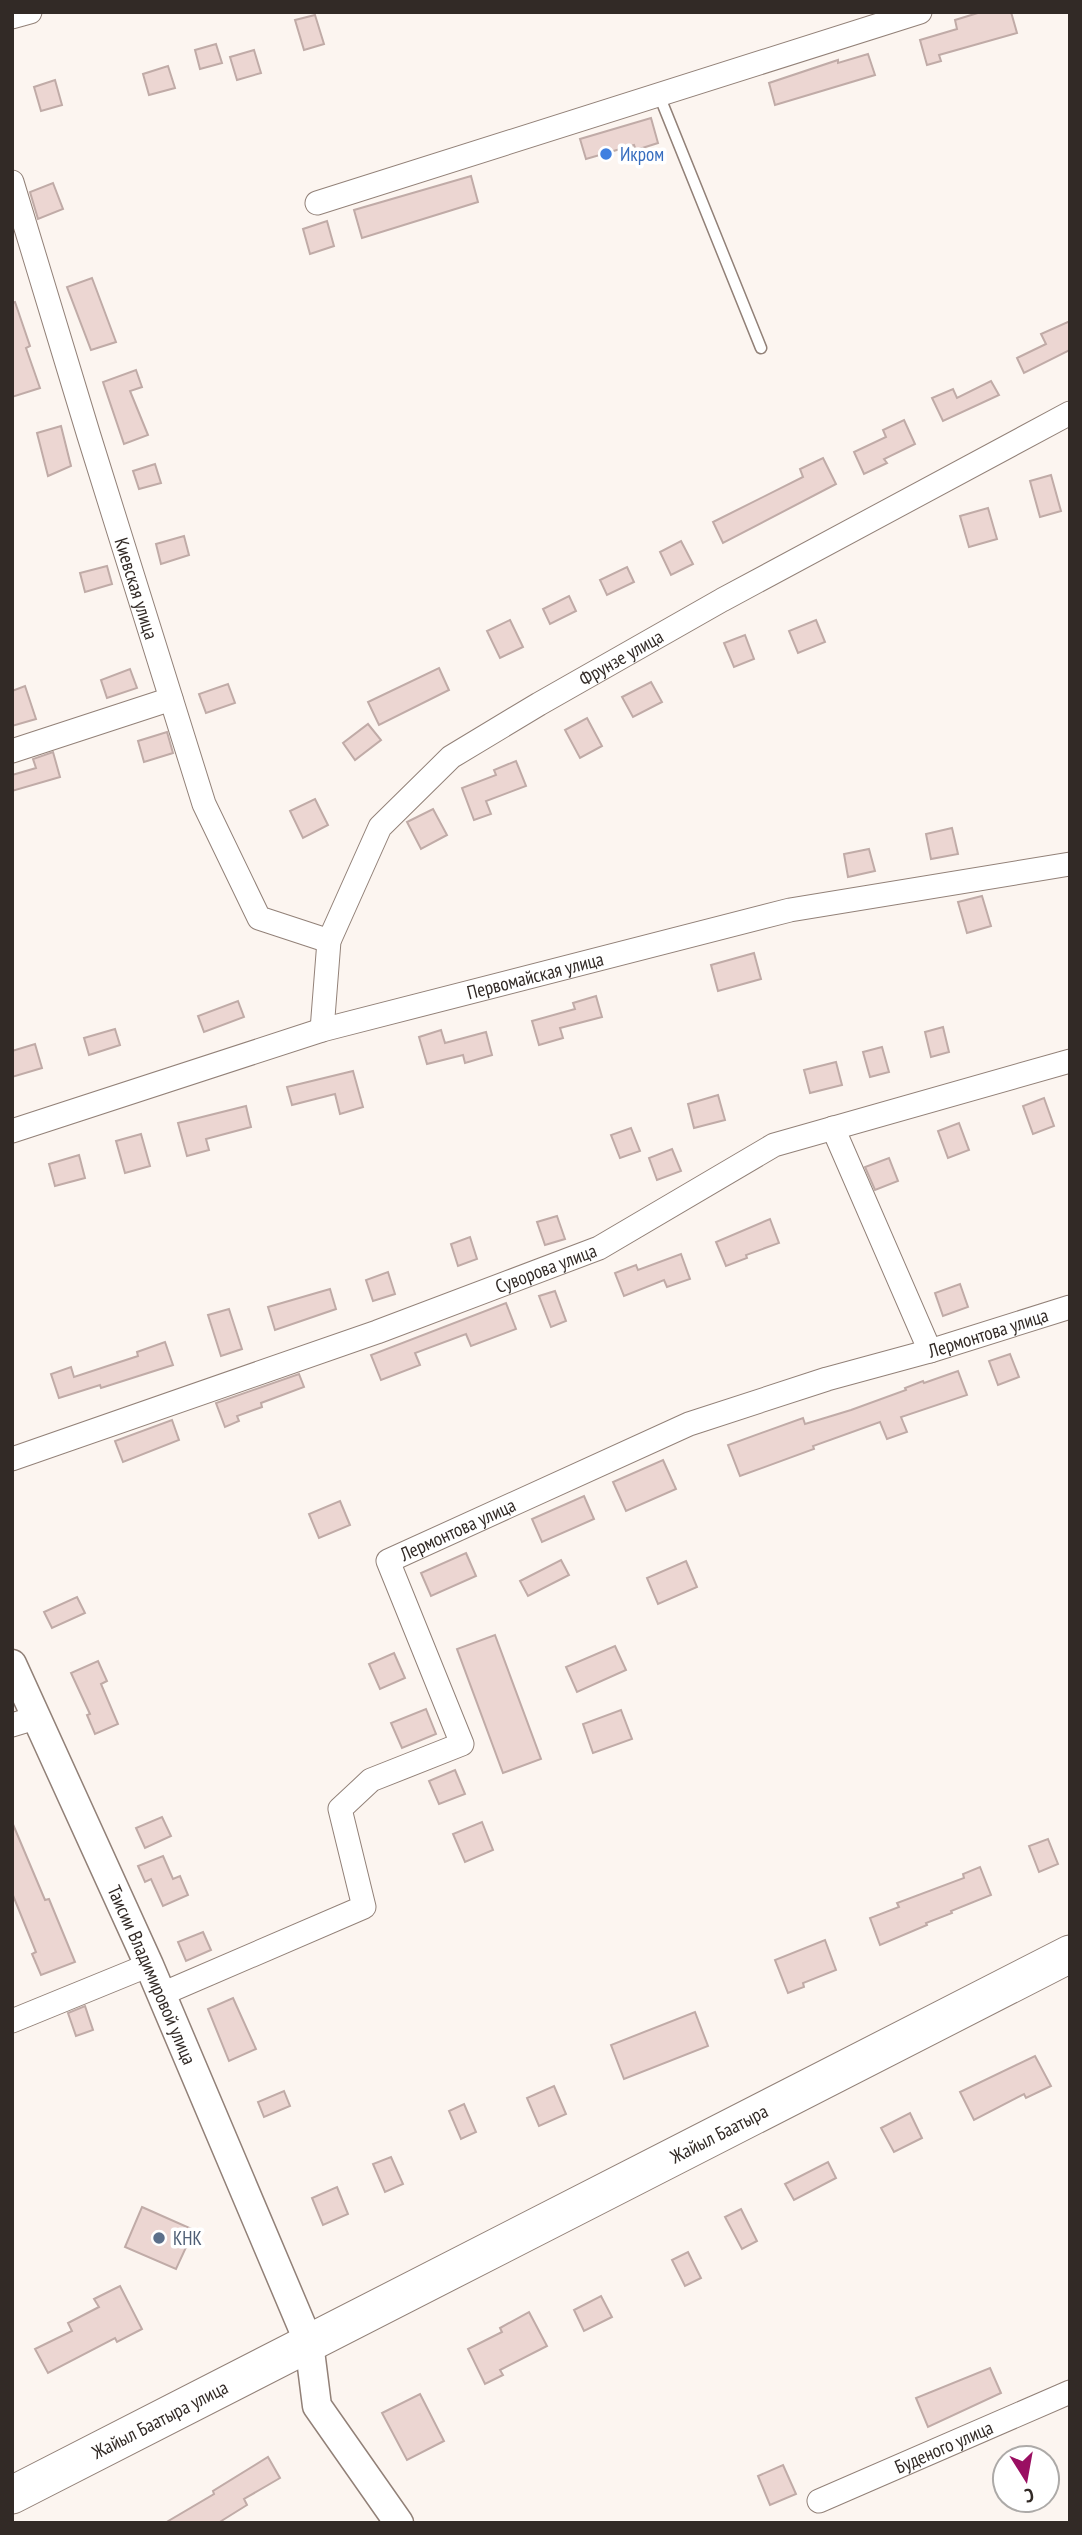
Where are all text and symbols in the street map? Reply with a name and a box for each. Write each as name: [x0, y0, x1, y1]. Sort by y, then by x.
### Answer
place label: Икром: [620, 142, 664, 166]
marker: Икром: [598, 146, 614, 162]
street label: Киевская улица: [109, 534, 164, 642]
street label: Фрунзе улица: [575, 624, 667, 691]
street label: Первомайская улица: [464, 946, 606, 1004]
street label: Суворова улица: [492, 1238, 600, 1298]
street label: Лермонтова улица: [924, 1303, 1051, 1363]
street label: Лермонтова улица: [395, 1493, 519, 1566]
street label: Таисии Владимировой улица: [102, 1881, 202, 2068]
street label: Жайыл Баатыра: [665, 2099, 772, 2169]
place label: КНК: [173, 2226, 202, 2250]
marker: КНК: [151, 2230, 167, 2246]
street label: Жайыл Баатыра улица: [87, 2375, 232, 2465]
street label: Буденого улица: [891, 2415, 997, 2479]
north arrow: [991, 2444, 1061, 2514]
text: С: [1022, 2483, 1036, 2508]

